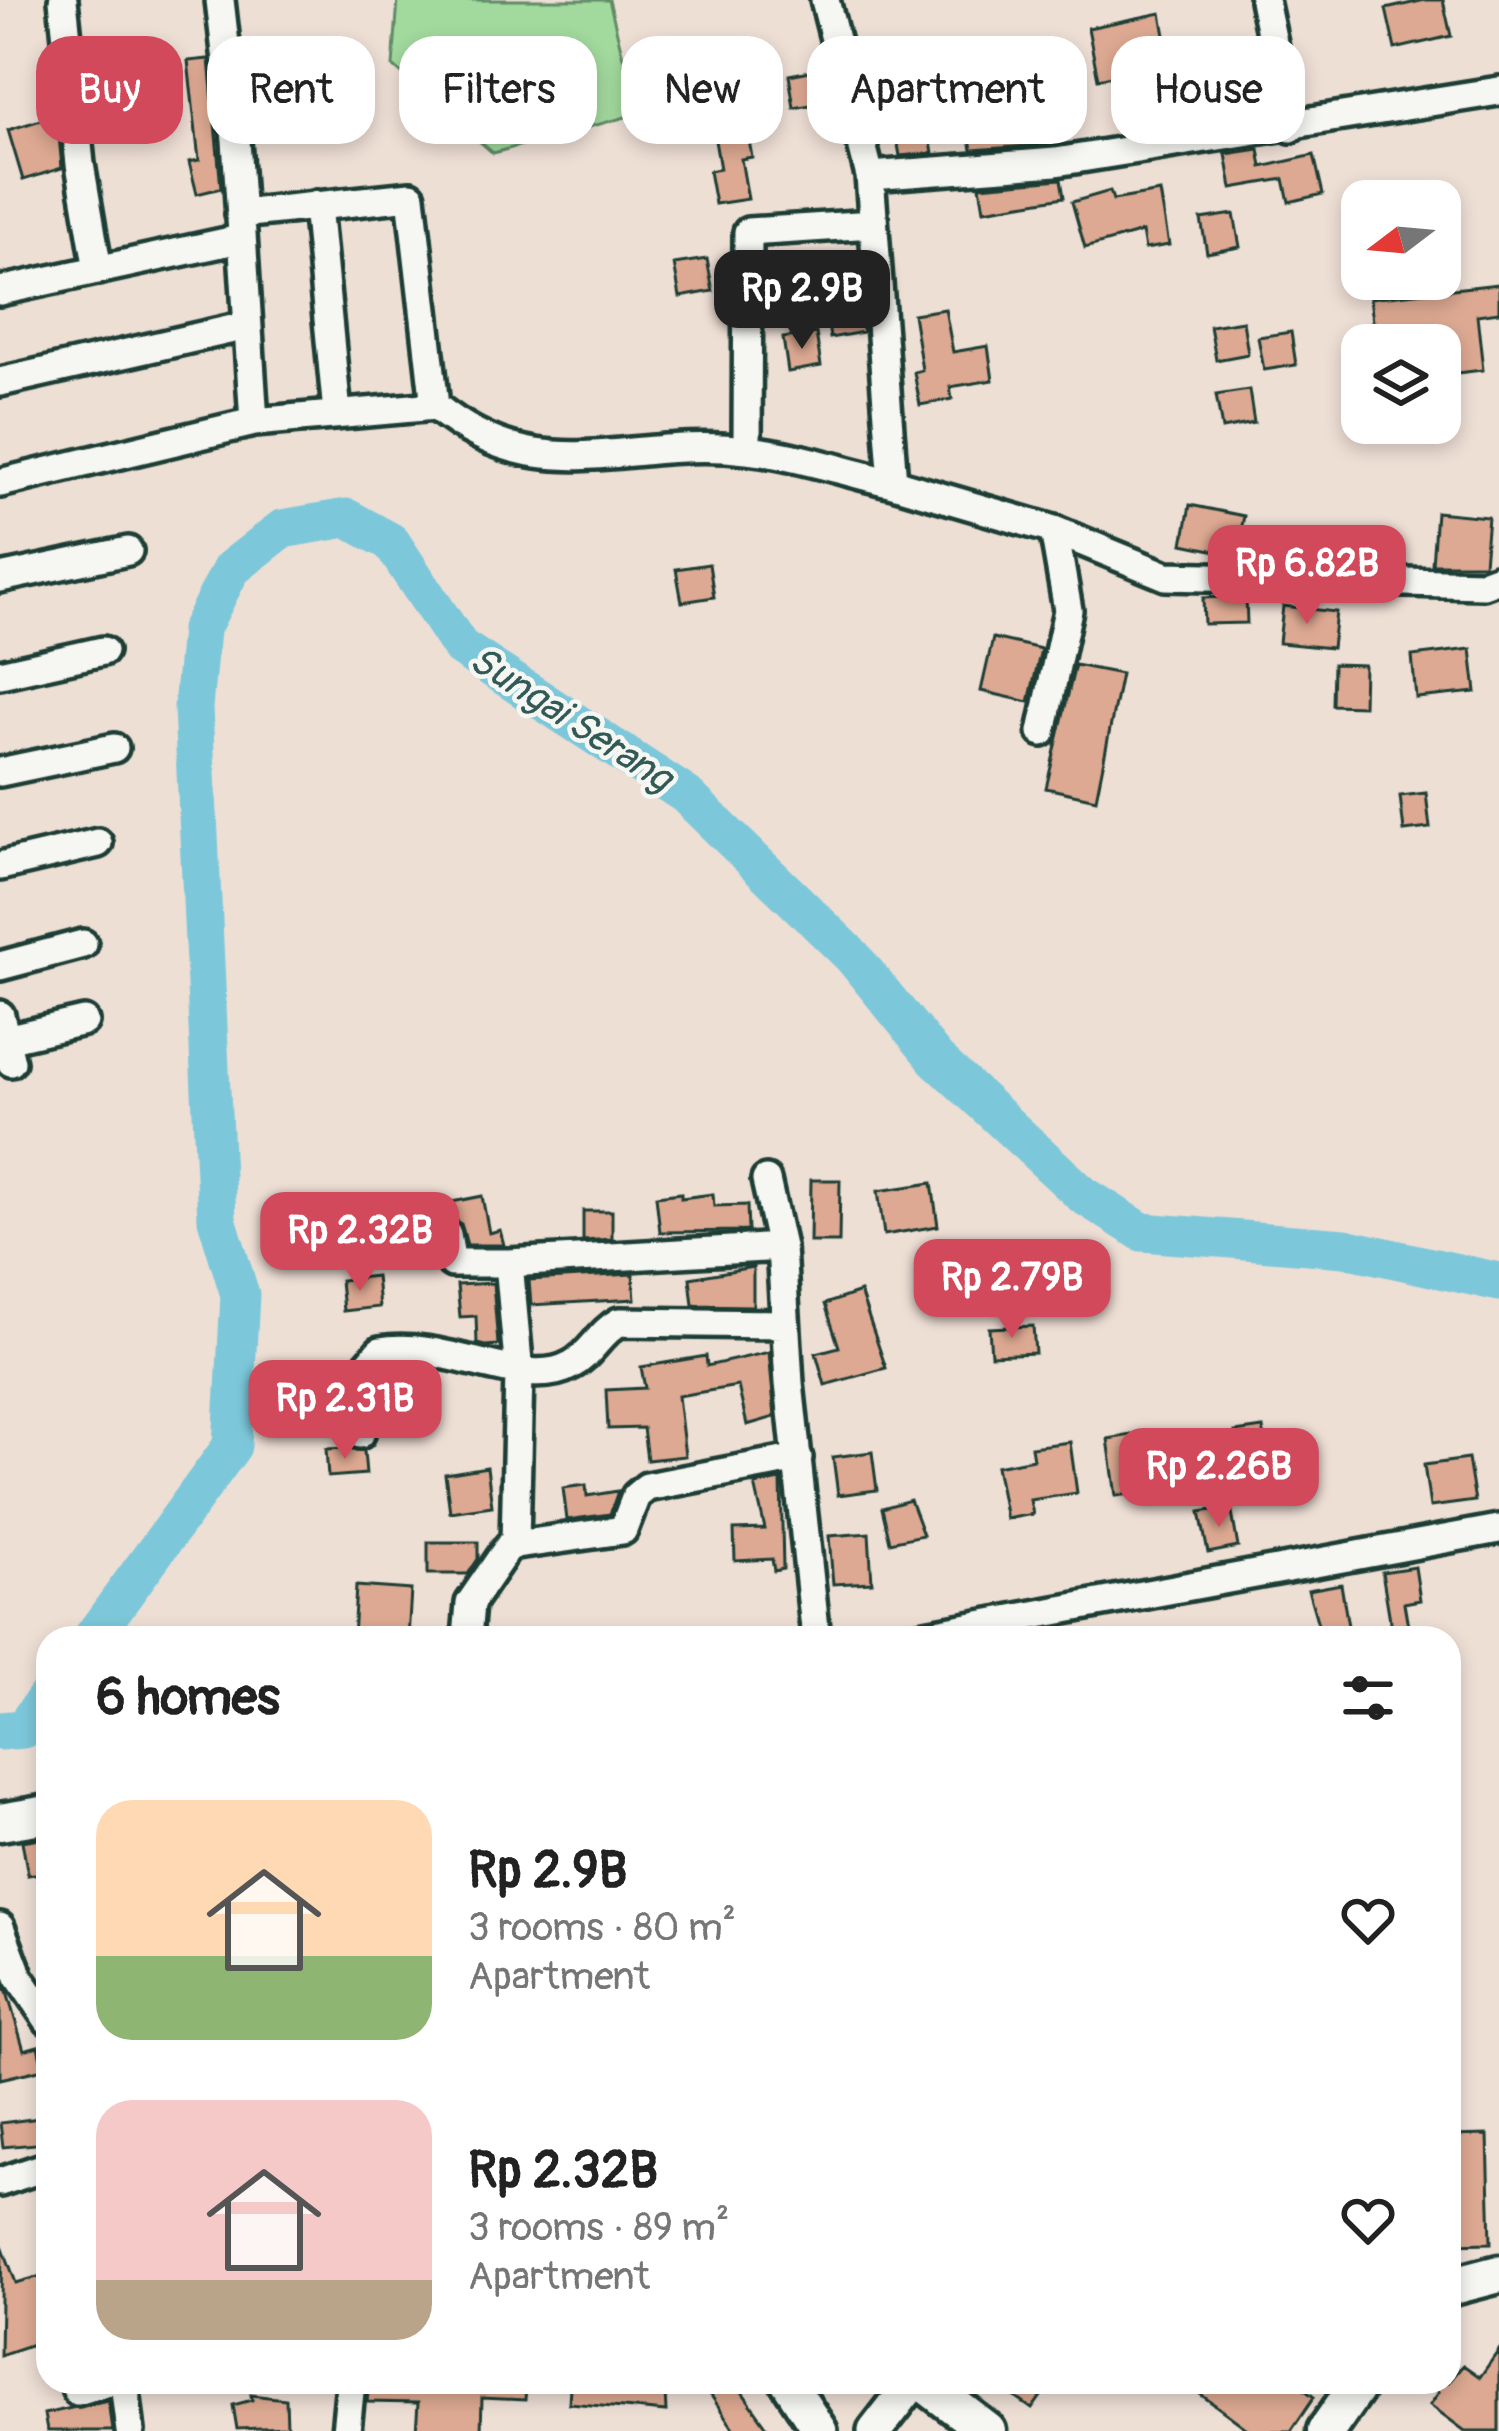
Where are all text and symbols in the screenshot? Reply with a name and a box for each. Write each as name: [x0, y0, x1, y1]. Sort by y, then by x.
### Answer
chip: Buy: [36, 36, 183, 144]
chip: Rent: [207, 36, 375, 144]
chip: Filters: [399, 36, 597, 144]
chip: New: [621, 36, 783, 144]
chip: Apartment: [807, 36, 1087, 144]
chip: House: [1111, 36, 1305, 144]
north arrow: [1341, 180, 1461, 300]
map controls: [1341, 180, 1461, 444]
pin: Rp 2.9B: [691, 250, 913, 352]
text: Rp 2.9B: [741, 264, 863, 313]
button: layers: [1341, 324, 1461, 444]
pin: Rp 6.82B: [1183, 525, 1431, 627]
text: Rp 6.82B: [1235, 539, 1379, 588]
water label: Sungai Serang: [460, 635, 685, 805]
pin: Rp 2.32B: [236, 1192, 484, 1294]
text: Rp 2.32B: [287, 1206, 433, 1255]
pin: Rp 2.79B: [888, 1239, 1136, 1341]
text: Rp 2.79B: [941, 1253, 1083, 1302]
pin: Rp 2.31B: [221, 1360, 469, 1462]
text: Rp 2.31B: [276, 1374, 414, 1423]
pin: Rp 2.26B: [1095, 1428, 1343, 1530]
text: Rp 2.26B: [1146, 1442, 1292, 1491]
icon: filters: [1335, 1665, 1401, 1731]
text: 6 homes: [96, 1666, 280, 1730]
text: Rp 2.9B: [468, 1839, 627, 1903]
icon: home: [192, 1848, 336, 1992]
icon: heart: [1335, 1887, 1401, 1953]
text: 3 rooms · 80 m²: [468, 1903, 736, 1952]
text: Apartment: [468, 1952, 650, 2001]
text: Rp 2.32B: [468, 2139, 658, 2203]
icon: home: [192, 2148, 336, 2292]
icon: heart: [1335, 2187, 1401, 2253]
text: 3 rooms · 89 m²: [468, 2203, 729, 2252]
text: Apartment: [468, 2252, 650, 2301]

